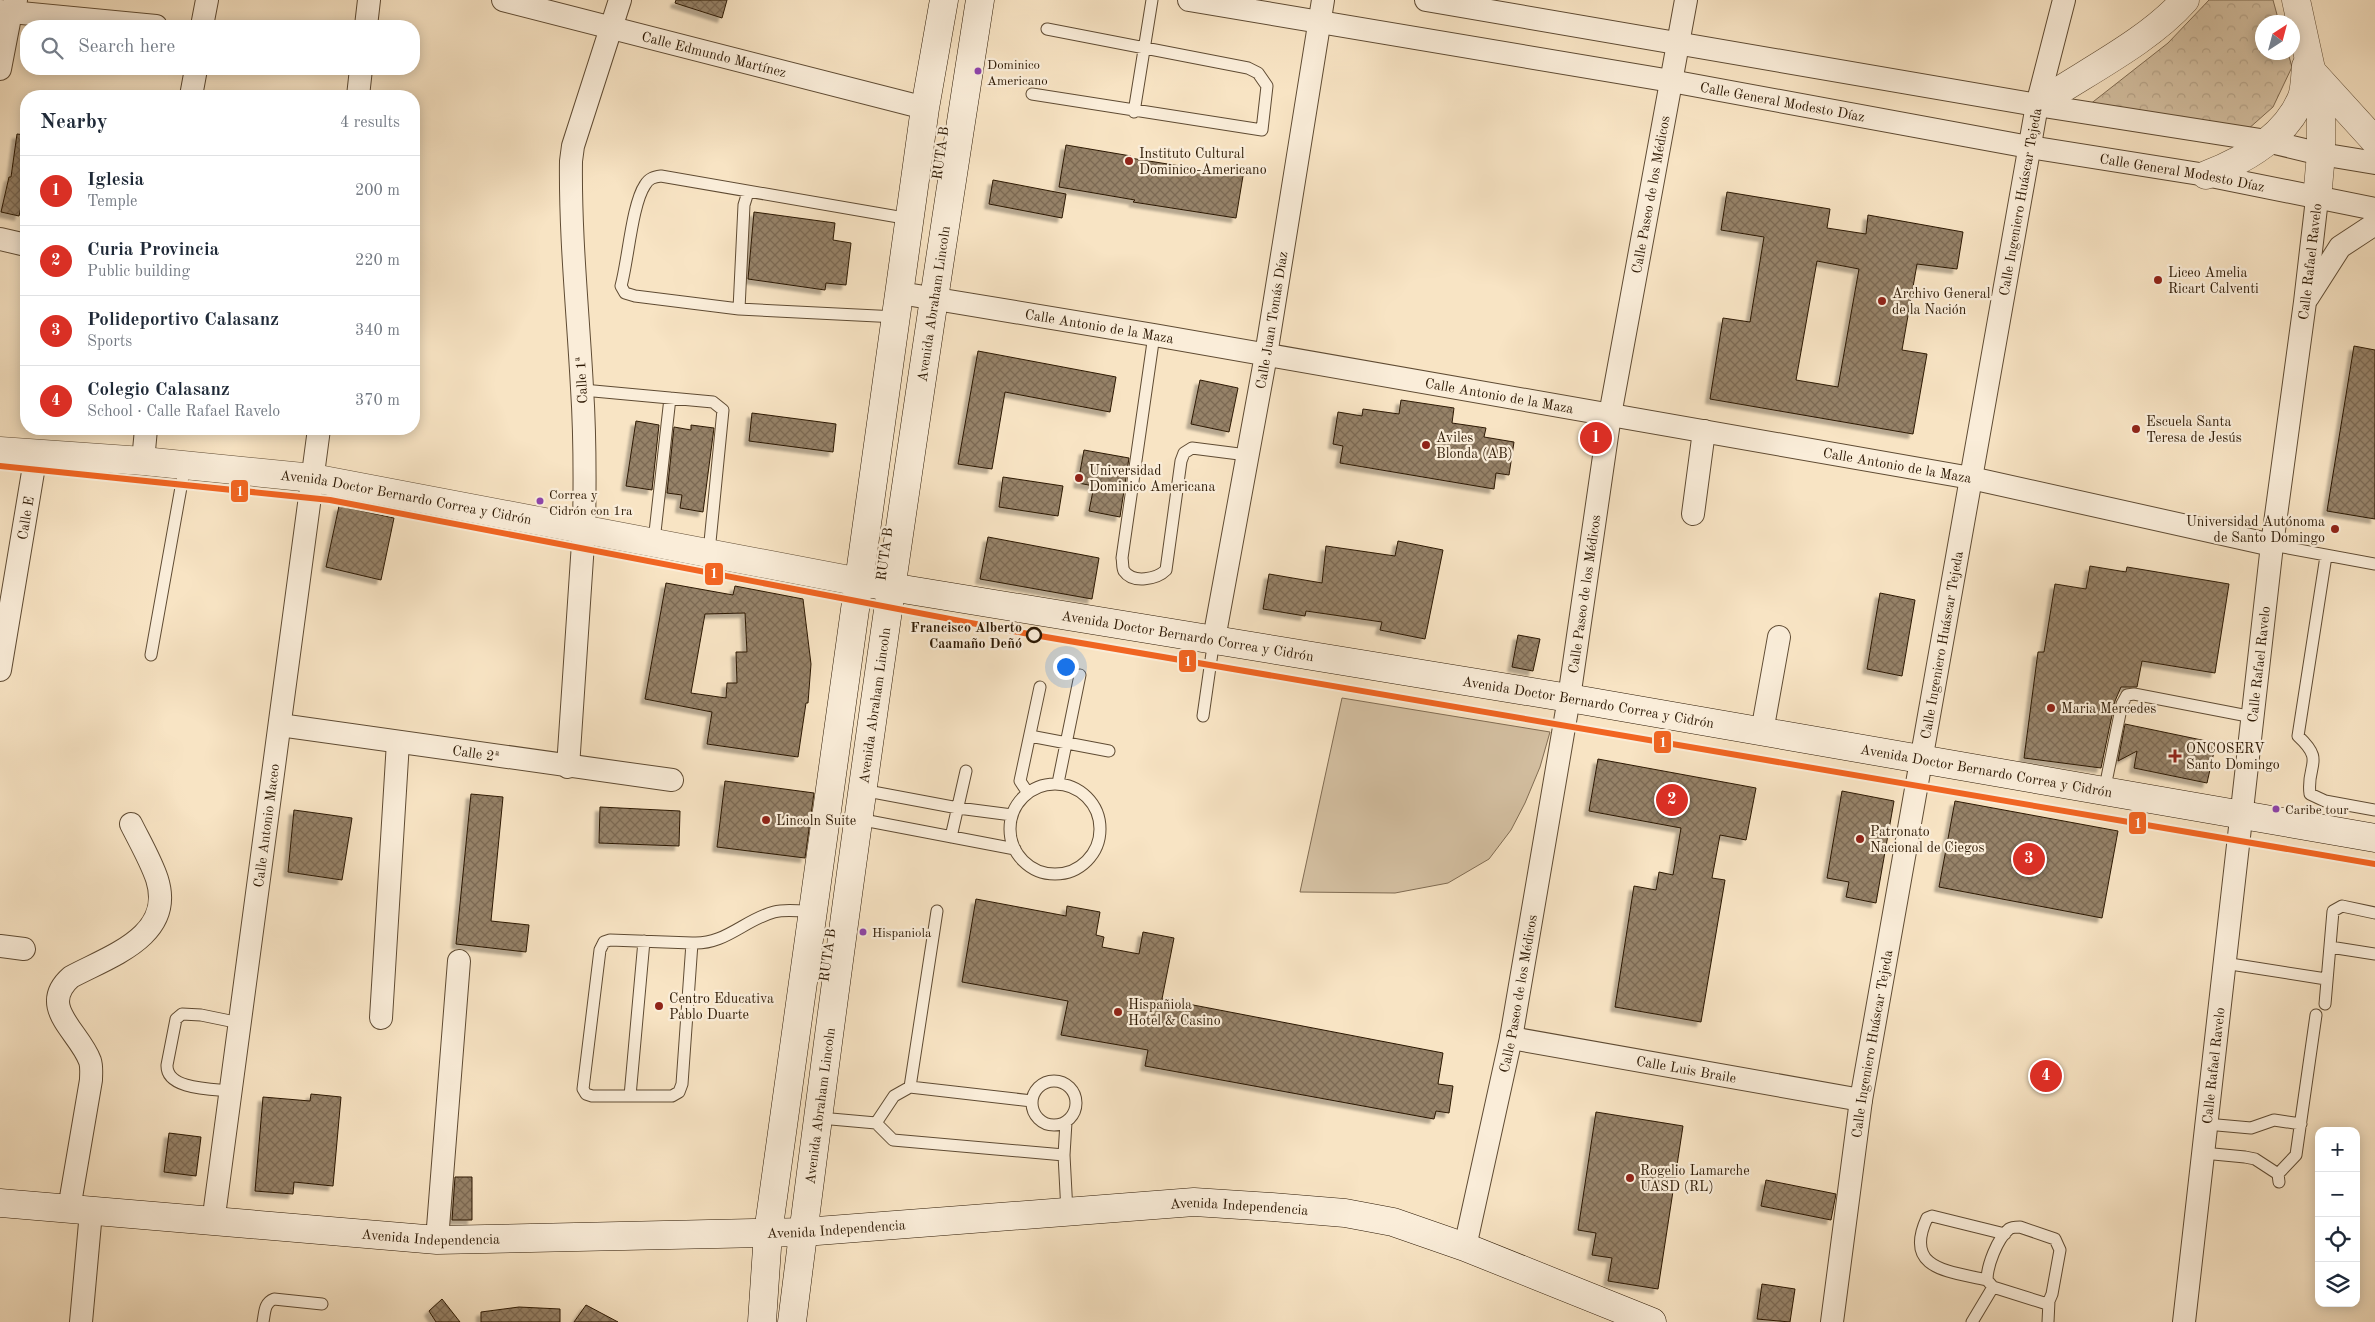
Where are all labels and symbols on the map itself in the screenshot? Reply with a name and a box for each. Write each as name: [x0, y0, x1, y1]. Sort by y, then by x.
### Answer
north arrow: [2255, 15, 2300, 60]
street label: Calle Edmundo Martínez: [640, 30, 788, 80]
place label: Dominico Americano: [987, 59, 1048, 88]
marker: Dominico Americano: [973, 66, 983, 76]
street label: Calle General Modesto Díaz: [1699, 80, 1866, 125]
street label: Calle Ingeniero Huáscar Tejeda: [1997, 107, 2044, 297]
street label: Calle Paseo de los Médicos: [1630, 115, 1673, 275]
street label: RUTA B: [930, 126, 952, 181]
place label: Instituto Cultural Dominico-Americano: [1139, 147, 1267, 177]
street label: Calle General Modesto Díaz: [2098, 152, 2266, 195]
marker: Instituto Cultural Dominico-Americano: [1123, 155, 1135, 167]
street label: Calle Rafael Ravelo: [2297, 202, 2324, 321]
street label: Avenida Abraham Lincoln: [916, 224, 953, 383]
street label: Calle Juan Tomás Díaz: [1254, 250, 1291, 390]
place label: Liceo Amelia Ricart Calventi: [2168, 266, 2259, 296]
marker: Liceo Amelia Ricart Calventi: [2152, 274, 2164, 286]
place label: Archivo General de la Nación: [1892, 287, 1991, 317]
marker: Archivo General de la Nación: [1876, 295, 1888, 307]
street label: Calle Antonio de la Maza: [1024, 308, 1175, 346]
street label: Calle 1ª: [574, 356, 590, 404]
street label: Calle Antonio de la Maza: [1424, 377, 1575, 416]
place label: Escuela Santa Teresa de Jesús: [2146, 415, 2242, 445]
pin: 1: [1580, 419, 1612, 457]
marker: Escuela Santa Teresa de Jesús: [2130, 423, 2142, 435]
place label: Aviles Blonda (AB): [1436, 431, 1513, 461]
marker: Aviles Blonda (AB): [1420, 439, 1432, 451]
street label: Calle Antonio de la Maza: [1822, 446, 1973, 486]
place label: Universidad Dominico Americana: [1089, 464, 1215, 494]
street label: Avenida Doctor Bernardo Correa y Cidrón: [279, 469, 533, 528]
marker: Universidad Dominico Americana: [1073, 472, 1085, 484]
line badge: 1: [230, 479, 249, 503]
text: 1: [236, 485, 244, 499]
place label: Correa y Cidrón con 1ra: [549, 489, 633, 518]
street label: Calle E: [16, 495, 37, 541]
marker: Correa y Cidrón con 1ra: [535, 496, 545, 506]
street label: Calle Paseo de los Médicos: [1567, 514, 1603, 674]
place label: Universidad Autónoma de Santo Domingo: [2186, 515, 2325, 545]
marker: Universidad Autónoma de Santo Domingo: [2329, 523, 2341, 535]
street label: RUTA B: [874, 527, 896, 582]
street label: Calle Ingeniero Huáscar Tejeda: [1919, 550, 1966, 740]
line badge: 1: [704, 562, 724, 586]
text: 1: [710, 567, 718, 581]
street label: Calle Rafael Ravelo: [2246, 605, 2273, 723]
street label: Avenida Doctor Bernardo Correa y Cidrón: [1060, 609, 1315, 664]
place label: Francisco Alberto Caamaño Deñó: [910, 621, 1022, 651]
street label: Avenida Abraham Lincoln: [857, 626, 893, 785]
marker: Francisco Alberto Caamaño Deñó: [1026, 627, 1042, 643]
line badge: 1: [1178, 649, 1197, 673]
your location: [1053, 654, 1079, 680]
text: 1: [1184, 655, 1192, 669]
street label: Avenida Doctor Bernardo Correa y Cidrón: [1461, 675, 1716, 731]
marker: Maria Mercedes: [2045, 702, 2057, 714]
place label: Maria Mercedes: [2061, 702, 2156, 716]
line badge: 1: [1653, 730, 1672, 754]
text: 1: [1659, 736, 1667, 750]
place label: ONCOSERV Santo Domingo: [2186, 742, 2280, 772]
street label: Avenida Doctor Bernardo Correa y Cidrón: [1859, 743, 2114, 800]
street label: Calle 2ª: [451, 744, 500, 764]
marker: ONCOSERV Santo Domingo: [2168, 749, 2182, 763]
street label: Calle Antonio Maceo: [252, 763, 282, 888]
pin: 2: [1656, 781, 1688, 819]
marker: Caribe tour: [2271, 804, 2281, 814]
place label: Caribe tour: [2285, 804, 2349, 817]
line badge: 1: [2128, 811, 2147, 835]
marker: Lincoln Suite: [760, 814, 772, 826]
place label: Lincoln Suite: [776, 814, 856, 828]
text: 1: [2134, 817, 2142, 831]
place label: Patronato Nacional de Ciegos: [1870, 825, 1985, 855]
marker: Patronato Nacional de Ciegos: [1854, 833, 1866, 845]
pin: 3: [2013, 840, 2045, 878]
street label: Calle Paseo de los Médicos: [1498, 914, 1540, 1074]
marker: Hispaniola: [858, 927, 868, 937]
place label: Hispaniola: [872, 927, 932, 940]
street label: RUTA B: [817, 928, 839, 983]
street label: Calle Ingeniero Huáscar Tejeda: [1850, 949, 1895, 1139]
place label: Centro Educativa Pablo Duarte: [669, 992, 774, 1022]
place label: Hispañiola Hotel & Casino: [1128, 998, 1221, 1028]
marker: Centro Educativa Pablo Duarte: [653, 1000, 665, 1012]
marker: Hispañiola Hotel & Casino: [1112, 1006, 1124, 1018]
street label: Calle Rafael Ravelo: [2200, 1007, 2228, 1125]
street label: Avenida Abraham Lincoln: [804, 1026, 838, 1185]
street label: Calle Luis Braile: [1635, 1054, 1737, 1086]
pin: 4: [2030, 1057, 2062, 1095]
place label: Rogelio Lamarche UASD (RL): [1640, 1164, 1750, 1194]
marker: Rogelio Lamarche UASD (RL): [1624, 1172, 1636, 1184]
street label: Avenida Independencia: [1169, 1196, 1309, 1218]
street label: Avenida Independencia: [767, 1218, 906, 1241]
street label: Avenida Independencia: [361, 1228, 500, 1248]

